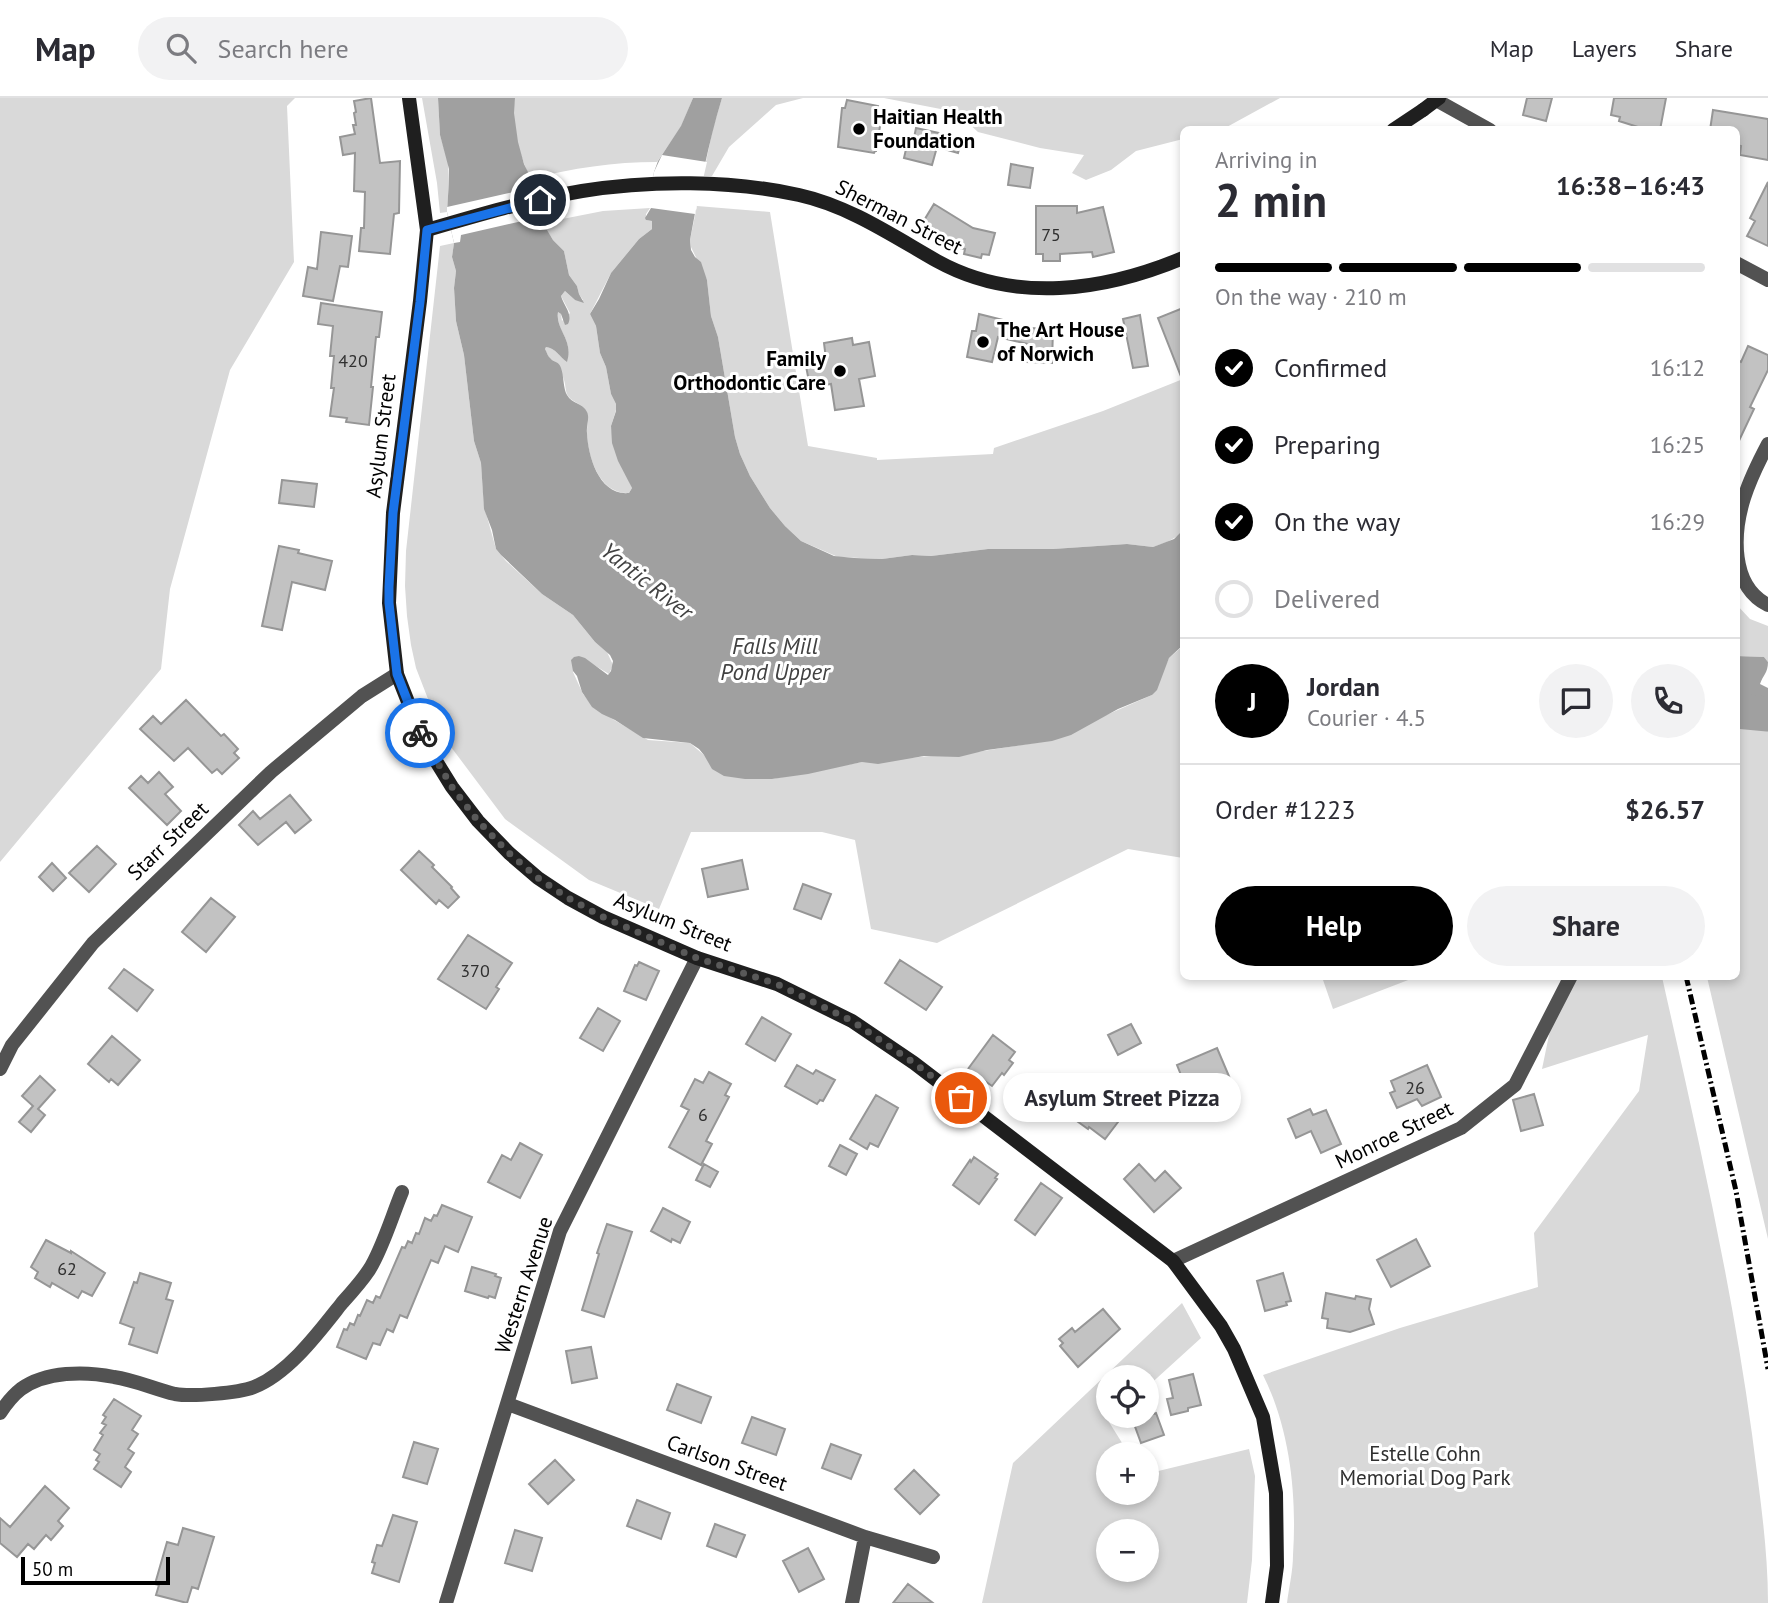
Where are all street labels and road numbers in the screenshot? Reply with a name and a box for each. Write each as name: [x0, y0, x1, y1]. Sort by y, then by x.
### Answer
street label: Sherman Street: [831, 173, 967, 260]
street label: Asylum Street: [360, 372, 401, 499]
street label: Starr Street: [122, 795, 214, 886]
street label: Asylum Street: [610, 886, 736, 957]
street label: Monroe Street: [1330, 1094, 1457, 1175]
street label: Western Avenue: [489, 1213, 558, 1357]
street label: Carlson Street: [663, 1428, 791, 1497]

